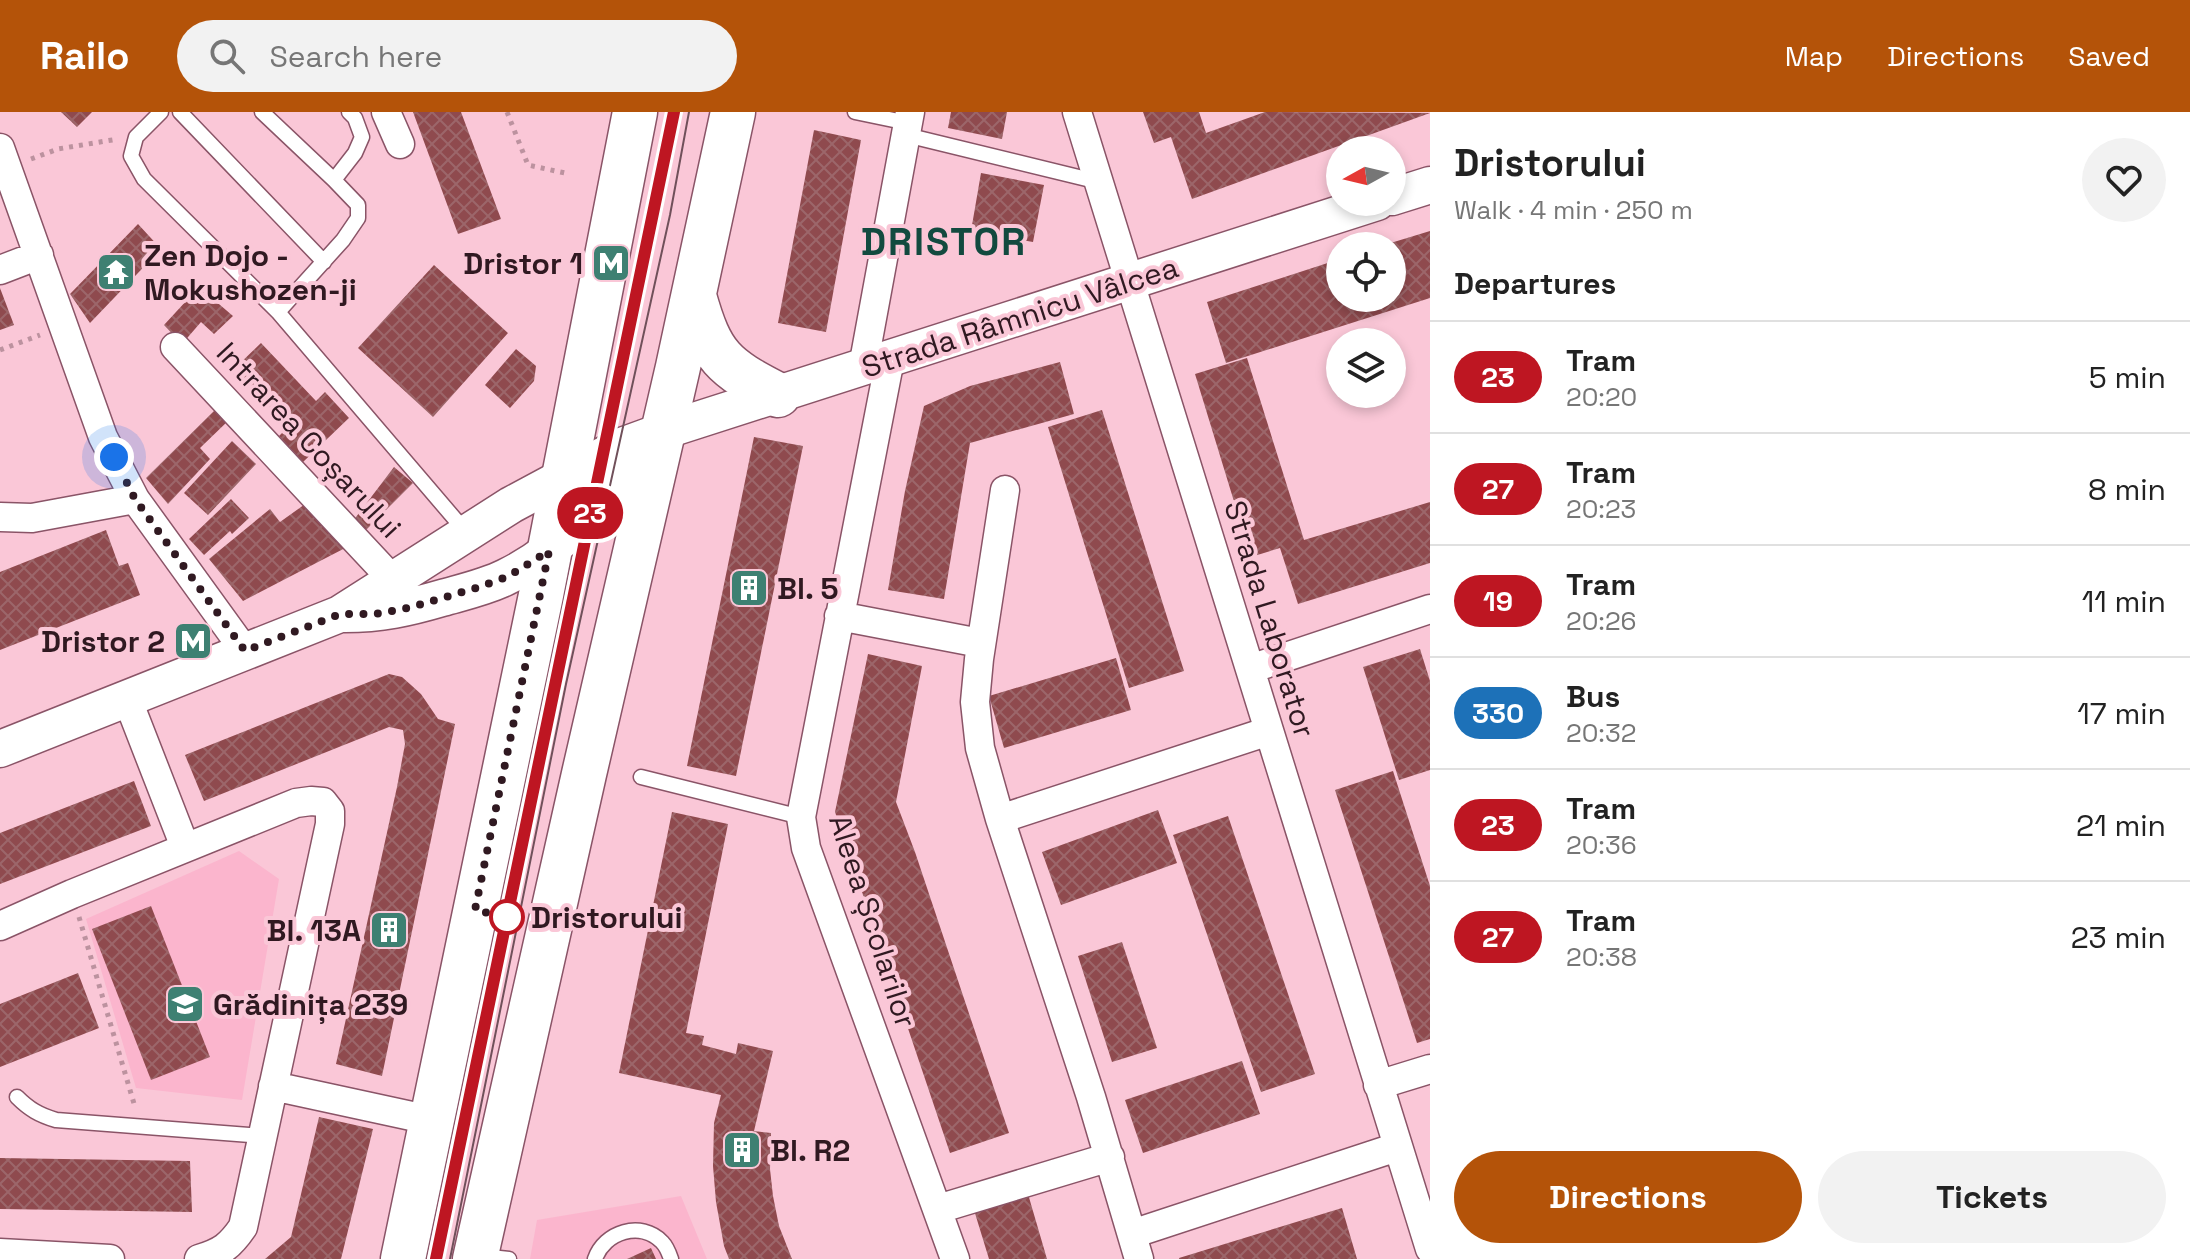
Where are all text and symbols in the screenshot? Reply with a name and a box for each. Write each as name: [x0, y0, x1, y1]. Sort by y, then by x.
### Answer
search box: [177, 20, 737, 92]
text: Railo: [40, 32, 129, 80]
icon: search: [205, 34, 249, 78]
text: Search here: [269, 37, 442, 76]
text: Map: [1785, 38, 1843, 74]
text: Directions: [1887, 38, 2024, 74]
text: Saved: [2068, 38, 2150, 74]
north arrow: [1326, 136, 1406, 216]
map controls: [1326, 136, 1406, 408]
button: heart: [2082, 138, 2166, 222]
text: Dristorului: [1454, 139, 1646, 187]
text: Walk · 4 min · 250 m: [1454, 193, 1693, 227]
district label: DRISTOR: [861, 218, 1027, 266]
button: locate: [1326, 232, 1406, 312]
place label: Zen Dojo - Mokushozen-ji: [144, 236, 357, 309]
metro station icon: Dristor 1: [590, 242, 632, 284]
place label: Dristor 1: [463, 244, 583, 283]
street label: Strada Râmnicu Vâlcea: [857, 247, 1183, 387]
temple icon: Zen Dojo - Mokushozen-ji: [95, 251, 137, 293]
text: Departures: [1454, 264, 1616, 303]
button: layers: [1326, 328, 1406, 408]
street label: Intrarea Coșarului: [208, 334, 410, 546]
text: Tram: [1566, 341, 1636, 380]
text: 5 min: [2089, 358, 2166, 397]
text: 23: [1481, 359, 1515, 395]
text: 20:20: [1566, 380, 1637, 414]
your location: [94, 437, 134, 477]
text: Tram: [1566, 453, 1636, 492]
text: 8 min: [2088, 470, 2166, 509]
text: 27: [1482, 471, 1514, 507]
line badge: 23: [554, 487, 626, 539]
text: 20:23: [1566, 492, 1636, 526]
text: 23: [573, 495, 607, 531]
street label: Strada Laborator: [1215, 496, 1325, 742]
text: Tram: [1566, 565, 1636, 604]
building icon: Bl. 5: [728, 567, 770, 609]
place label: Bl. 5: [777, 569, 839, 608]
text: 11 min: [2082, 582, 2166, 621]
text: 19: [1483, 583, 1513, 619]
text: 20:26: [1566, 604, 1637, 638]
metro station icon: Dristor 2: [172, 620, 214, 662]
place label: Dristor 2: [41, 622, 165, 661]
text: Bus: [1566, 677, 1620, 716]
text: 17 min: [2077, 694, 2166, 733]
text: 330: [1472, 695, 1524, 731]
text: 20:32: [1566, 716, 1636, 750]
text: Tram: [1566, 789, 1636, 828]
text: 21 min: [2076, 806, 2166, 845]
text: 23: [1481, 807, 1515, 843]
street label: Aleea Școlarilor: [820, 809, 926, 1033]
text: 20:36: [1566, 828, 1637, 862]
place label: Dristorului: [531, 898, 683, 937]
marker: Dristorului: [490, 900, 524, 934]
text: Tram: [1566, 901, 1636, 940]
building icon: Bl. 13A: [368, 909, 410, 951]
place label: Bl. 13A: [267, 911, 361, 950]
text: 23 min: [2071, 918, 2166, 957]
text: 27: [1482, 919, 1514, 955]
text: 20:38: [1566, 940, 1637, 974]
school or university icon: Grădinița 239: [164, 983, 206, 1025]
place label: Grădinița 239: [213, 985, 408, 1024]
building icon: Bl. R2: [721, 1129, 763, 1171]
place label: Bl. R2: [770, 1131, 850, 1170]
button: Directions: [1454, 1151, 1802, 1243]
button: Tickets: [1818, 1151, 2166, 1243]

